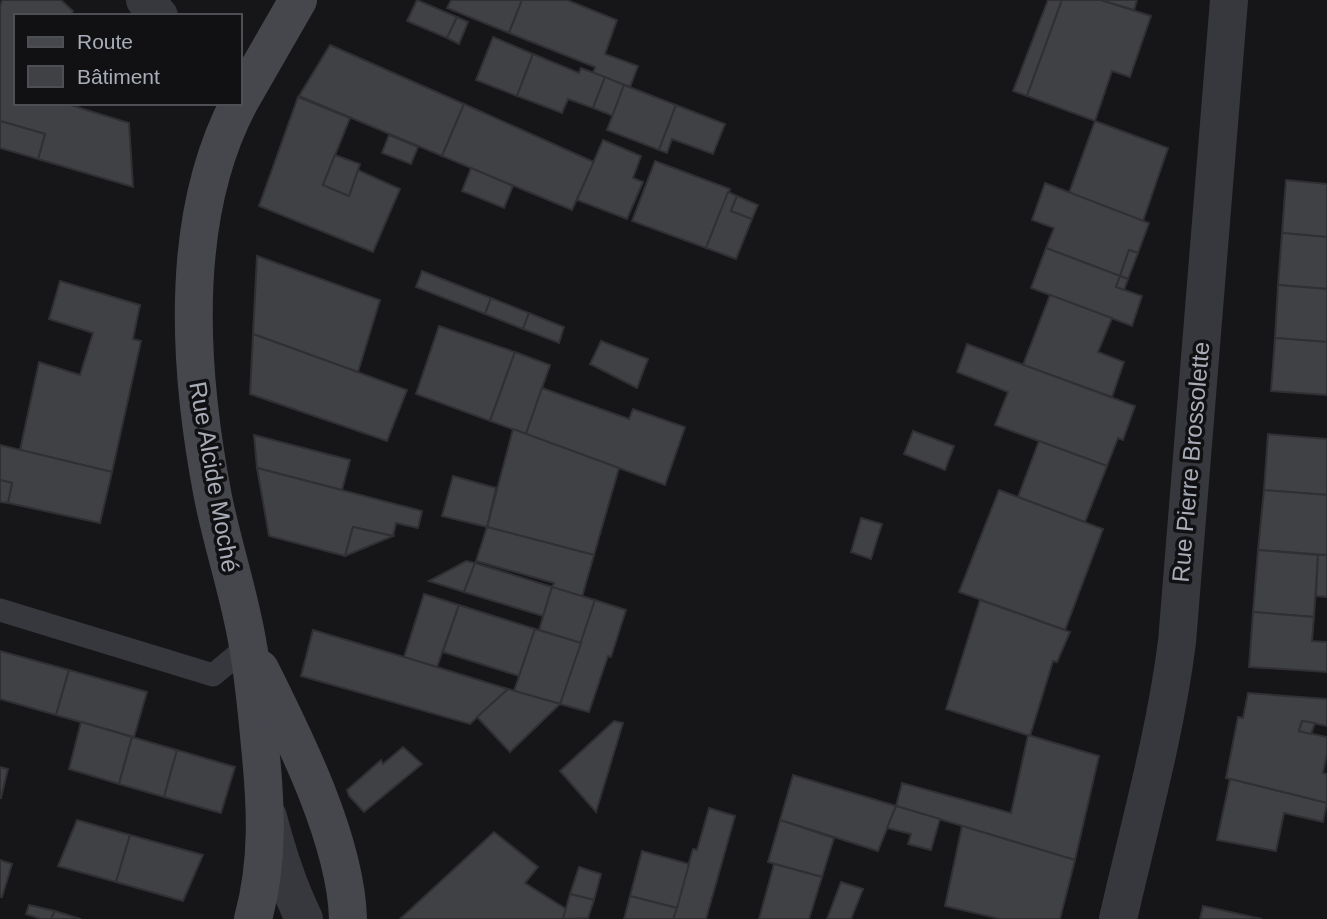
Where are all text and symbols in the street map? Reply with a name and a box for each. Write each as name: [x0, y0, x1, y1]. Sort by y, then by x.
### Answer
legend: [14, 14, 242, 105]
text: Route: [77, 30, 133, 53]
text: Bâtiment: [77, 65, 160, 88]
street label: Rue Pierre Brossolette: [1167, 341, 1214, 583]
street label: Rue Alcide Moché: [184, 379, 245, 575]

